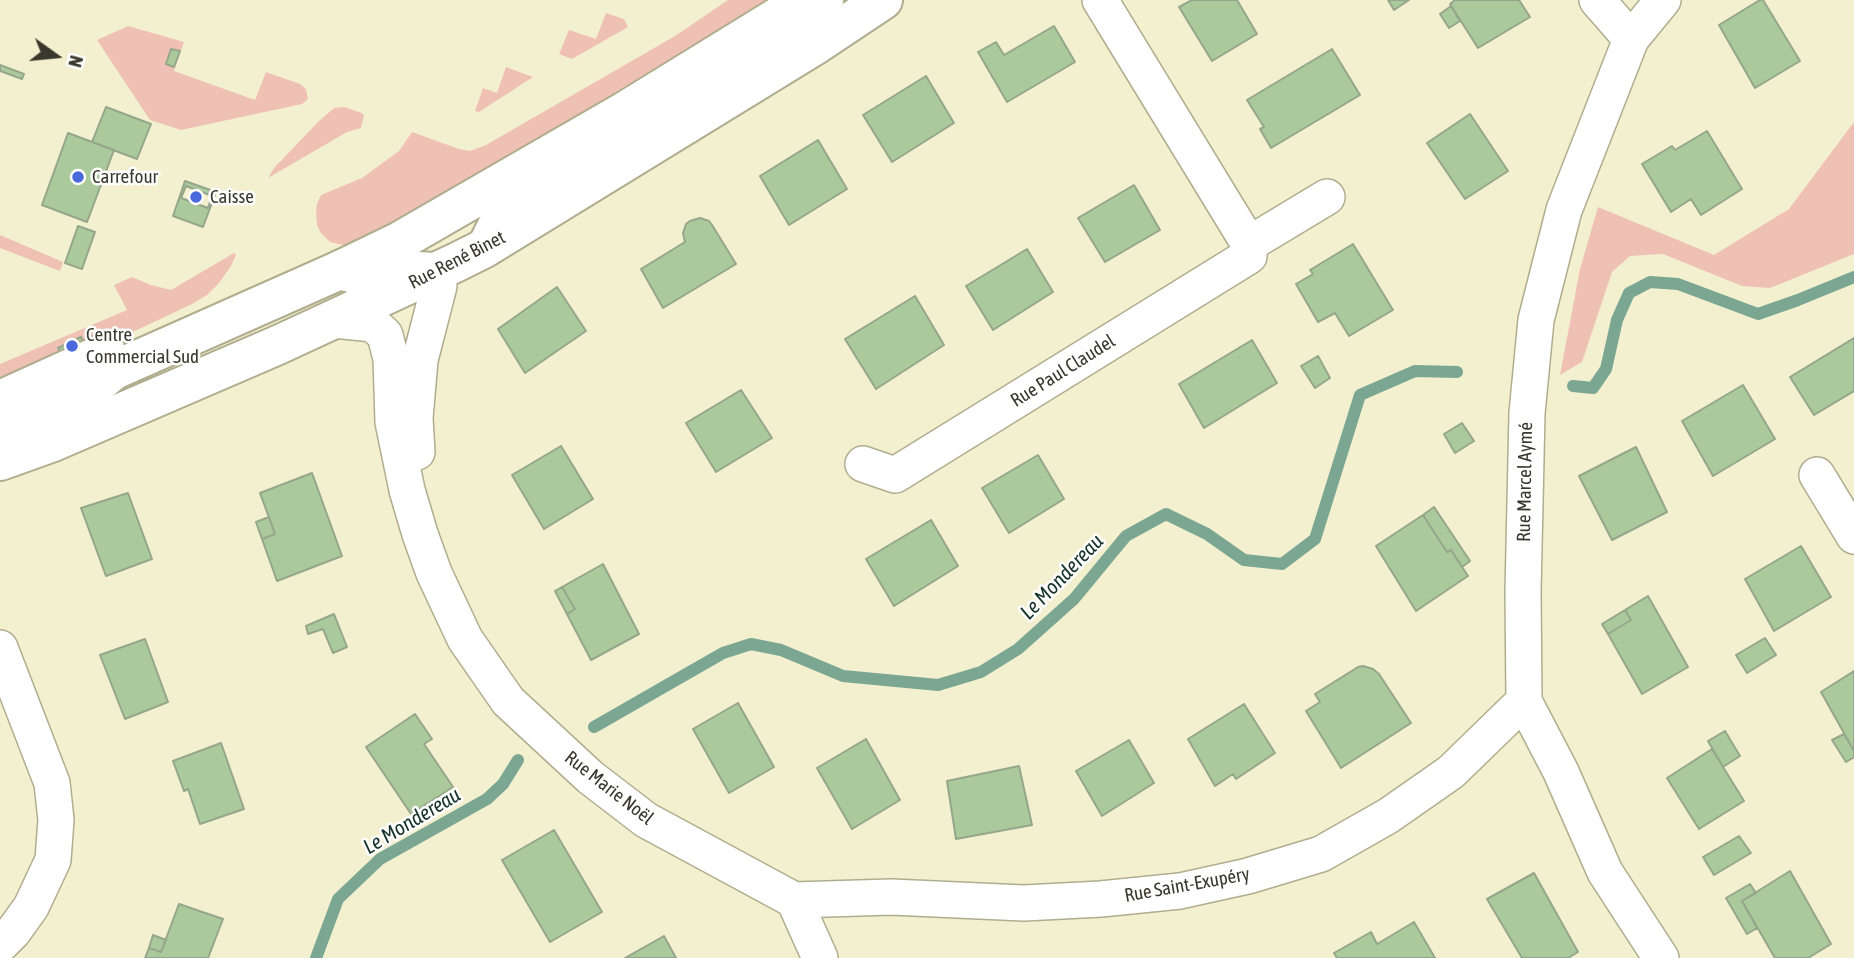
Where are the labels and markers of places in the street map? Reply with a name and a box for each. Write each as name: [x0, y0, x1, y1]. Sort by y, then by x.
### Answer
place label: Carrefour: [92, 166, 158, 188]
marker: Carrefour: [70, 169, 86, 185]
place label: Caisse: [210, 186, 254, 208]
marker: Caisse: [188, 189, 204, 205]
place label: Centre Commercial Sud: [86, 324, 199, 368]
marker: Centre Commercial Sud: [64, 338, 80, 354]

